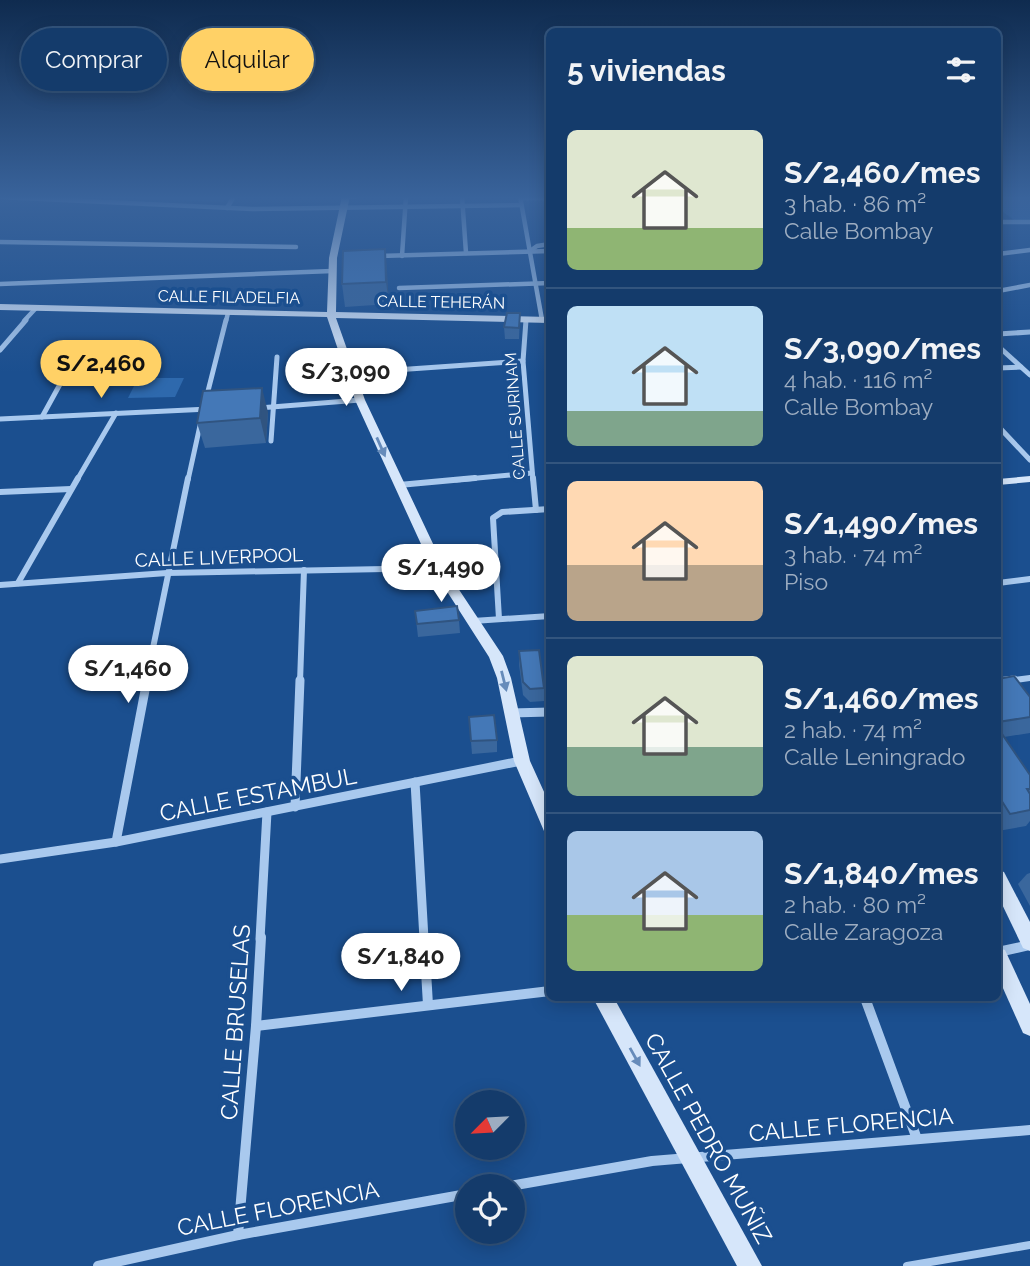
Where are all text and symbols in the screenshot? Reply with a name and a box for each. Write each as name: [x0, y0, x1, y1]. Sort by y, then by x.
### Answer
chip: Comprar: [21, 28, 167, 91]
chip: Alquilar: [181, 28, 314, 91]
icon: filters: [942, 51, 980, 89]
text: 5 viviendas: [567, 53, 726, 88]
text: S/2,460/mes: [784, 155, 981, 190]
icon: home: [623, 158, 707, 242]
text: 3 hab. · 86 m²: [784, 190, 926, 217]
text: Calle Bombay: [784, 217, 933, 244]
street label: CALLE FILADELFIA: [158, 286, 301, 308]
street label: CALLE TEHERÁN: [377, 290, 505, 313]
text: S/3,090/mes: [784, 331, 981, 366]
icon: home: [623, 334, 707, 418]
pin: S/2,460: [36, 340, 166, 400]
pin: S/3,090: [281, 348, 411, 408]
text: S/2,460: [56, 349, 146, 376]
street label: CALLE SURINAM: [501, 352, 529, 480]
text: S/3,090: [301, 357, 391, 384]
text: 4 hab. · 116 m²: [784, 366, 932, 393]
text: Calle Bombay: [784, 393, 933, 420]
one-way arrow: [376, 437, 387, 458]
text: S/1,490/mes: [784, 506, 978, 541]
icon: home: [623, 509, 707, 593]
text: 3 hab. · 74 m²: [784, 541, 922, 568]
street label: CALLE LIVERPOOL: [134, 543, 304, 571]
pin: S/1,490: [376, 544, 506, 604]
text: S/1,490: [397, 553, 485, 580]
text: Piso: [784, 568, 828, 595]
pin: S/1,460: [63, 646, 193, 705]
text: S/1,460: [84, 654, 172, 681]
one-way arrow: [498, 670, 509, 692]
text: S/1,460/mes: [784, 681, 979, 716]
icon: home: [623, 684, 707, 768]
text: 2 hab. · 74 m²: [784, 716, 922, 743]
text: Calle Leningrado: [784, 743, 965, 770]
street label: CALLE ESTAMBUL: [157, 762, 359, 826]
text: S/1,840/mes: [784, 856, 978, 891]
icon: home: [623, 859, 707, 943]
text: 2 hab. · 80 m²: [784, 891, 926, 918]
text: Calle Zaragoza: [784, 918, 943, 945]
street label: CALLE BRUSELAS: [215, 923, 255, 1121]
pin: S/1,840: [336, 934, 466, 993]
text: S/1,840: [357, 942, 445, 969]
street label: CALLE PEDRO MUÑIZ: [640, 1028, 778, 1248]
one-way arrow: [629, 1048, 641, 1067]
north arrow: [455, 1090, 525, 1160]
map controls: [455, 1090, 525, 1244]
street label: CALLE FLORENCIA: [748, 1102, 955, 1146]
button: locate: [455, 1174, 525, 1244]
street label: CALLE FLORENCIA: [175, 1175, 382, 1241]

